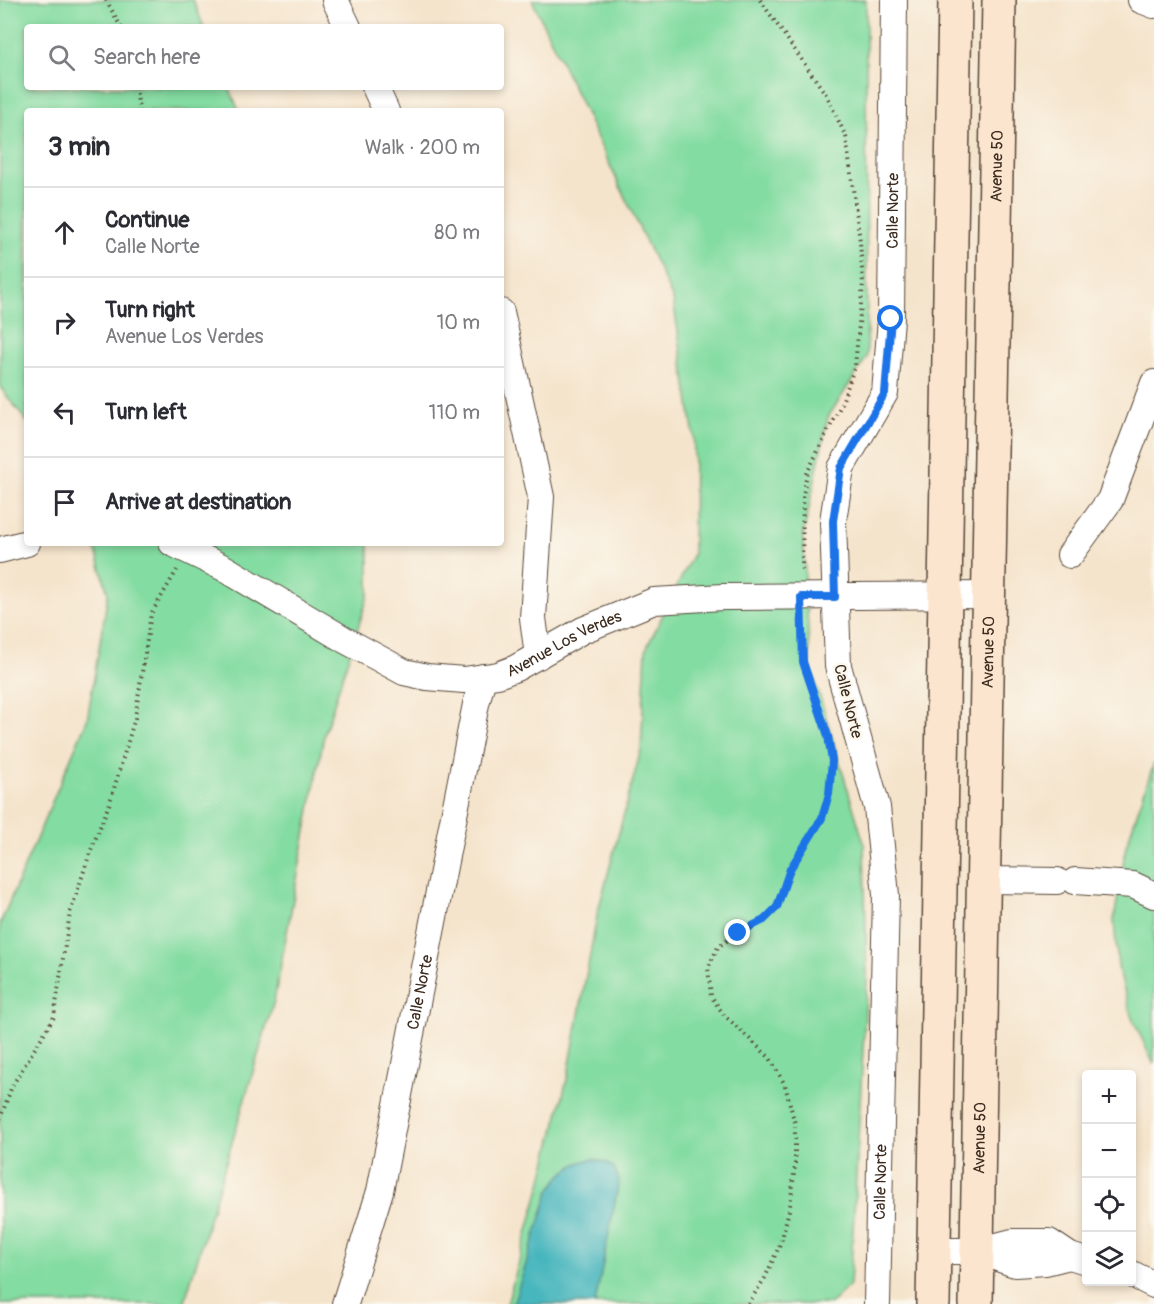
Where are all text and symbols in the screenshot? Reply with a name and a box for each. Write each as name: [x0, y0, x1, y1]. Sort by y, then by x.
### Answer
search box: [24, 24, 504, 90]
icon: search: [45, 41, 78, 74]
text: Search here: [93, 43, 200, 71]
street label: Avenue 50: [986, 130, 1008, 203]
text: 3 min: [48, 131, 110, 163]
text: Walk · 200 m: [365, 135, 480, 160]
street label: Calle Norte: [883, 173, 903, 249]
text: Continue: [105, 206, 189, 234]
icon: ahead: [48, 216, 81, 249]
text: 80 m: [434, 220, 480, 245]
text: Calle Norte: [105, 234, 200, 259]
text: Turn right: [105, 296, 195, 324]
route start: [877, 305, 903, 331]
icon: right: [48, 306, 81, 339]
text: 10 m: [436, 310, 480, 335]
text: Avenue Los Verdes: [105, 324, 264, 349]
icon: left: [48, 396, 81, 429]
text: Turn left: [105, 398, 187, 426]
text: 110 m: [429, 400, 480, 425]
icon: arrive: [48, 486, 81, 519]
text: Arrive at destination: [105, 488, 291, 516]
street label: Avenue Los Verdes: [504, 606, 625, 682]
street label: Avenue 50: [978, 616, 999, 688]
street label: Calle Norte: [829, 662, 867, 741]
route end: [724, 919, 750, 945]
street label: Calle Norte: [403, 953, 437, 1031]
map controls: [1082, 1070, 1136, 1286]
button: +: [1082, 1070, 1136, 1124]
street label: Avenue 50: [969, 1102, 991, 1174]
button: −: [1082, 1124, 1136, 1178]
street label: Calle Norte: [870, 1144, 892, 1220]
button: locate: [1082, 1178, 1136, 1232]
button: layers: [1082, 1232, 1136, 1286]

